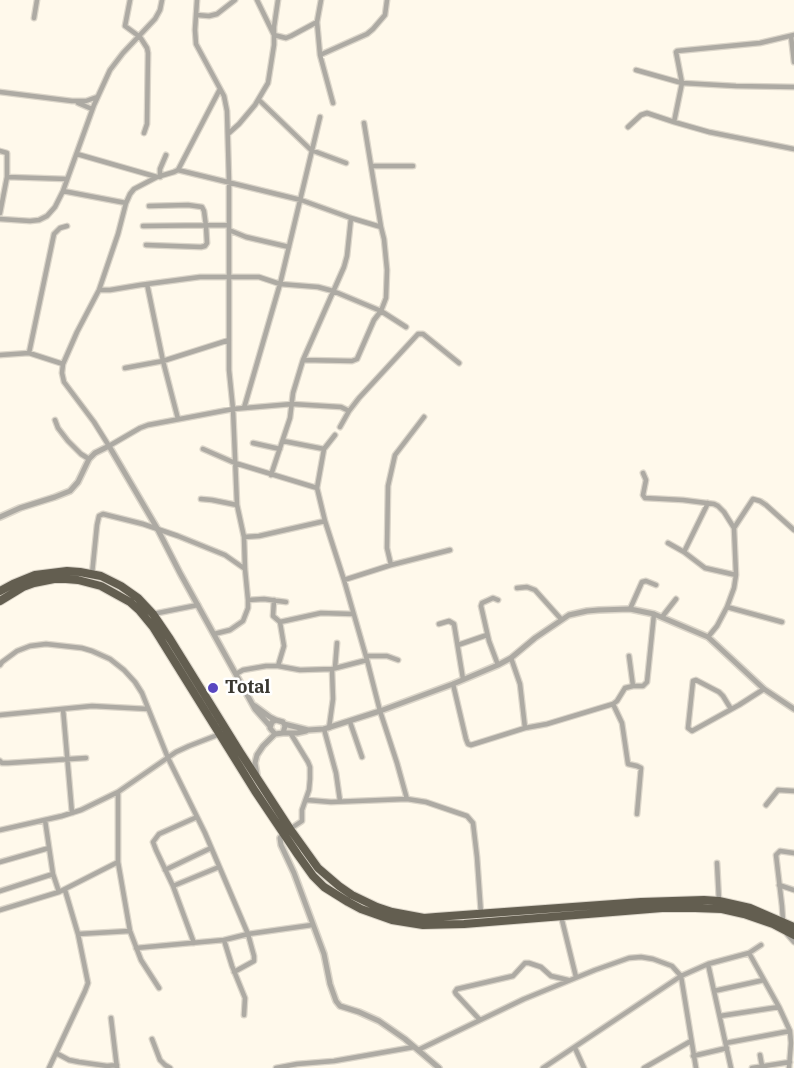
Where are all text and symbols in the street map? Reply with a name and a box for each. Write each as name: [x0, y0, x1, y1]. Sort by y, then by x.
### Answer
place label: Total: [225, 677, 270, 699]
marker: Total: [206, 681, 220, 695]

